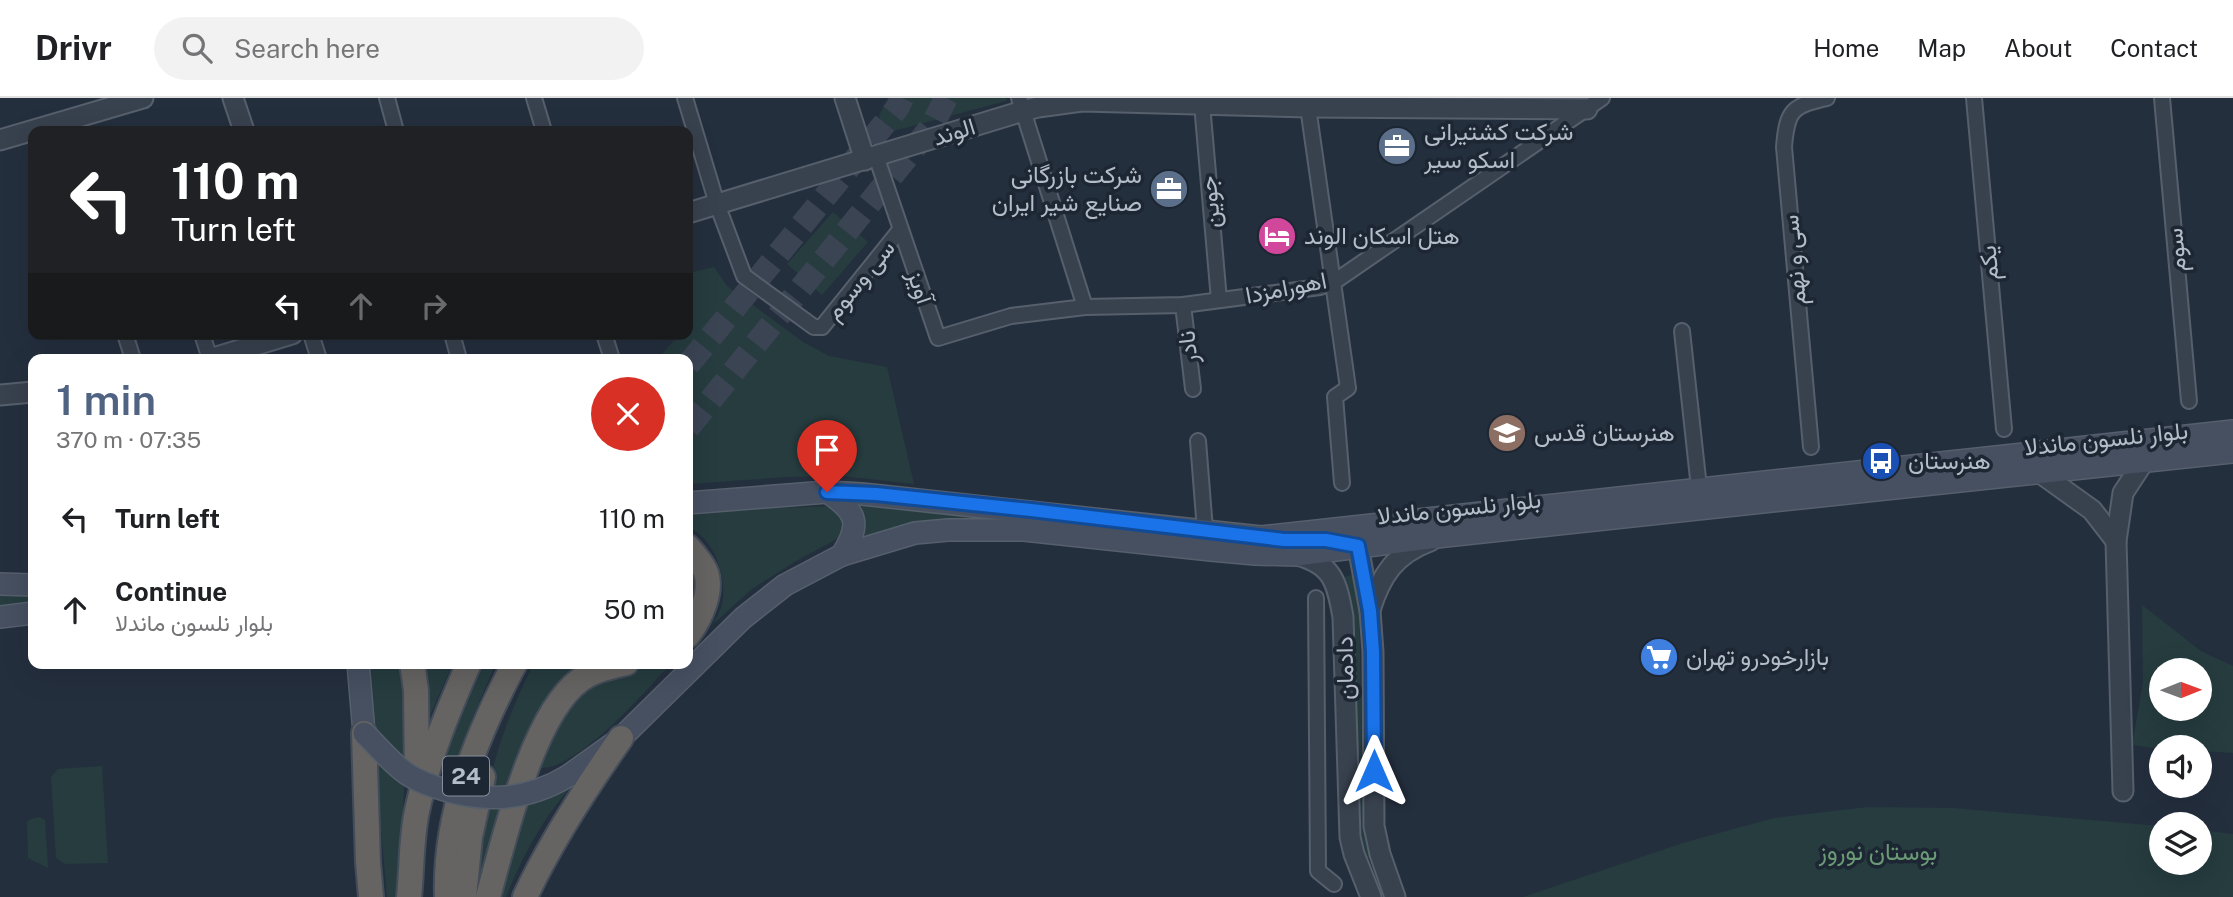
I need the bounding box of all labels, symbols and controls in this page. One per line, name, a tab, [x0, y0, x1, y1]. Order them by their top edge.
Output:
search box	[154, 17, 644, 80]
text: Drivr	[35, 29, 112, 67]
icon: search	[178, 29, 216, 67]
text: Search here	[234, 33, 380, 64]
text: Home	[1813, 34, 1879, 62]
text: Map	[1917, 34, 1966, 62]
text: About	[2004, 34, 2072, 62]
text: Contact	[2110, 34, 2198, 62]
street label: الوند	[929, 111, 979, 153]
place label: شرکت کشتیرانی اسکو سیر	[1423, 117, 1573, 175]
office icon: شرکت کشتیرانی اسکو سیر	[1376, 125, 1418, 167]
text: 110 m	[171, 152, 299, 210]
icon: left	[56, 154, 147, 245]
place label: شرکت بازرگانی صنایع شیر ایران	[992, 160, 1142, 220]
office icon: شرکت بازرگانی صنایع شیر ایران	[1148, 168, 1190, 210]
street label: جوین	[1193, 175, 1227, 229]
text: Turn left	[171, 211, 296, 248]
street label: سی و نهم	[1775, 213, 1814, 307]
hotel icon: هتل اسکان الوند	[1256, 215, 1298, 257]
place label: هتل اسکان الوند	[1304, 221, 1460, 251]
street label: سوم	[2159, 227, 2194, 273]
street label: سی وسوم	[818, 234, 902, 327]
street label: یکم	[1973, 244, 2006, 282]
street label: آویز	[900, 265, 940, 310]
street label: اهورامزدا	[1243, 265, 1329, 311]
icon: left	[269, 287, 307, 325]
icon: ahead	[342, 287, 380, 325]
icon: right	[415, 287, 453, 325]
street label: نادر	[1171, 329, 1205, 366]
text: 1 min	[56, 375, 156, 424]
button: close	[591, 377, 665, 451]
school or university icon: هنرستان قدس	[1486, 412, 1528, 454]
street label: بلوار نلسون ماندلا	[2022, 415, 2190, 463]
place label: هنرستان قدس	[1534, 418, 1675, 448]
pin	[797, 420, 857, 492]
text: 370 m · 07:35	[56, 426, 201, 453]
icon: arrive	[808, 431, 846, 469]
bus stop icon: هنرستان	[1860, 440, 1902, 482]
place label: هنرستان	[1908, 446, 1991, 476]
street label: بلوار نلسون ماندلا	[1375, 484, 1543, 532]
icon: left	[56, 500, 94, 538]
text: Turn left	[115, 503, 220, 534]
text: 110 m	[599, 503, 665, 534]
text: Continue	[115, 576, 227, 607]
icon: ahead	[56, 591, 94, 629]
text: 50 m	[604, 594, 665, 625]
text: بلوار نلسون ماندلا	[115, 609, 273, 636]
street label: دادمان	[1329, 636, 1359, 700]
supermarket icon: بازارخودرو تهران	[1638, 636, 1680, 678]
place label: بازارخودرو تهران	[1686, 642, 1829, 672]
north arrow	[2149, 658, 2212, 721]
map controls	[2149, 658, 2212, 875]
position arrow	[1337, 734, 1411, 808]
button: sound	[2149, 735, 2212, 798]
road number: 24	[443, 756, 489, 796]
button: layers	[2149, 812, 2212, 875]
park label: بوستان نوروز	[1818, 837, 1937, 867]

